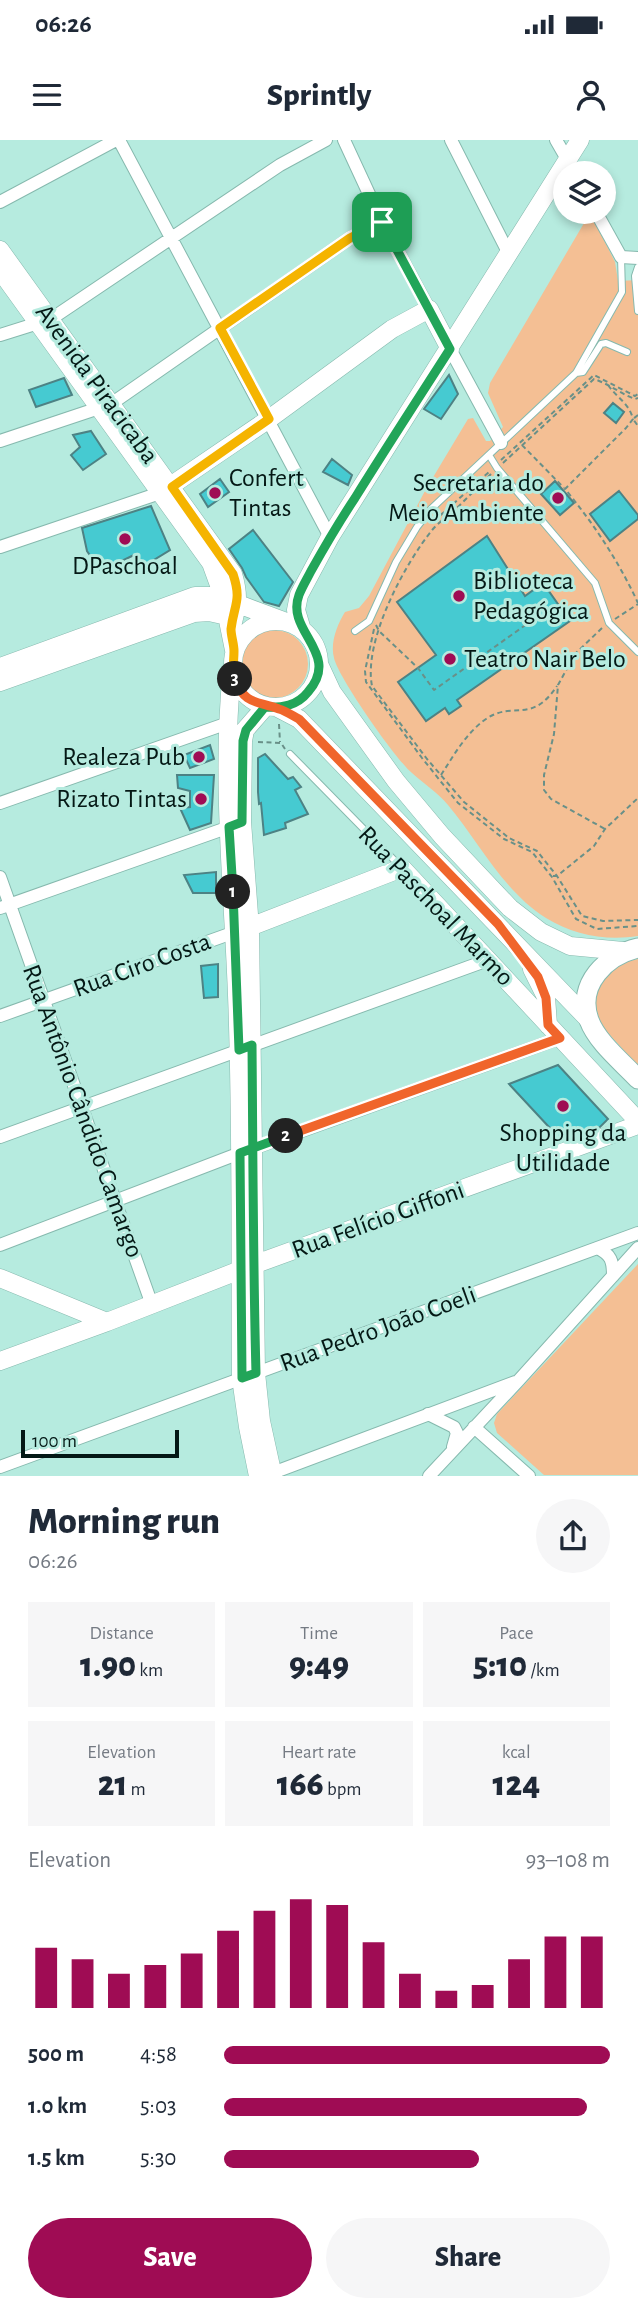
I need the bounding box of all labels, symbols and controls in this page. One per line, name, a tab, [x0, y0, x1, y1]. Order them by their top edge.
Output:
text: 06:26	[35, 11, 92, 37]
icon: menu	[28, 76, 66, 114]
icon: person	[572, 76, 610, 114]
text: Sprintly	[267, 79, 371, 111]
map controls	[553, 161, 616, 224]
button: layers	[553, 161, 616, 224]
pin	[352, 192, 412, 252]
icon: arrive	[363, 203, 401, 241]
street label: Avenida Piracicaba	[31, 299, 163, 469]
place label: Confert Tintas	[229, 465, 304, 521]
place label: Secretaria do Meio Ambiente	[388, 470, 544, 526]
marker: Confert Tintas	[207, 485, 223, 501]
marker: Secretaria do Meio Ambiente	[550, 490, 566, 506]
marker: DPaschoal	[117, 531, 133, 547]
place label: DPaschoal	[72, 553, 178, 579]
place label: Biblioteca Pedagógica	[473, 568, 589, 624]
marker: Biblioteca Pedagógica	[451, 588, 467, 604]
place label: Teatro Nair Belo	[464, 646, 626, 672]
marker: Teatro Nair Belo	[442, 651, 458, 667]
pin: 3	[218, 662, 252, 696]
text: 3	[230, 669, 239, 688]
place label: Realeza Pub	[62, 744, 185, 770]
marker: Realeza Pub	[191, 749, 207, 765]
place label: Rizato Tintas	[56, 786, 187, 812]
marker: Rizato Tintas	[193, 791, 209, 807]
street label: Rua Paschoal Marmo	[353, 821, 519, 991]
pin: 1	[216, 874, 250, 910]
text: 1	[229, 882, 236, 901]
street label: Rua Ciro Costa	[70, 928, 214, 1002]
street label: Rua Antônio Cândido Camargo	[18, 961, 148, 1261]
marker: Shopping da Utilidade	[555, 1098, 571, 1114]
pin: 2	[268, 1118, 304, 1154]
place label: Shopping da Utilidade	[500, 1120, 626, 1176]
text: 2	[281, 1126, 290, 1145]
street label: Rua Felício Giffoni	[288, 1177, 468, 1263]
street label: Rua Pedro João Coeli	[276, 1281, 480, 1377]
scale bar	[21, 1426, 178, 1458]
text: 100 m	[32, 1432, 77, 1451]
button: share	[536, 1499, 610, 1573]
text: Morning run	[28, 1503, 220, 1541]
text: 06:26	[28, 1550, 78, 1573]
text: Distance	[89, 1624, 154, 1643]
text: Time	[300, 1624, 338, 1643]
text: Pace	[499, 1624, 533, 1643]
text: 1.90	[80, 1648, 136, 1683]
text: 9:49	[289, 1648, 349, 1683]
text: 5:10	[473, 1648, 527, 1683]
text: km	[136, 1661, 163, 1680]
text: /km	[527, 1661, 560, 1680]
text: Elevation	[87, 1743, 156, 1762]
text: Heart rate	[282, 1743, 356, 1762]
text: kcal	[502, 1743, 531, 1762]
text: 21	[98, 1767, 127, 1802]
text: 166	[277, 1767, 324, 1802]
text: 124	[493, 1767, 540, 1802]
text: m	[127, 1780, 146, 1799]
text: bpm	[324, 1780, 361, 1799]
text: Elevation	[28, 1849, 111, 1872]
text: 93–108 m	[526, 1849, 610, 1872]
text: 500 m	[28, 2043, 84, 2066]
text: 4:58	[140, 2043, 177, 2066]
text: 1.0 km	[28, 2095, 87, 2118]
text: 5:03	[140, 2095, 177, 2118]
text: 1.5 km	[28, 2147, 85, 2170]
text: 5:30	[140, 2147, 177, 2170]
button: Save	[28, 2218, 312, 2298]
button: Share	[326, 2218, 610, 2298]

